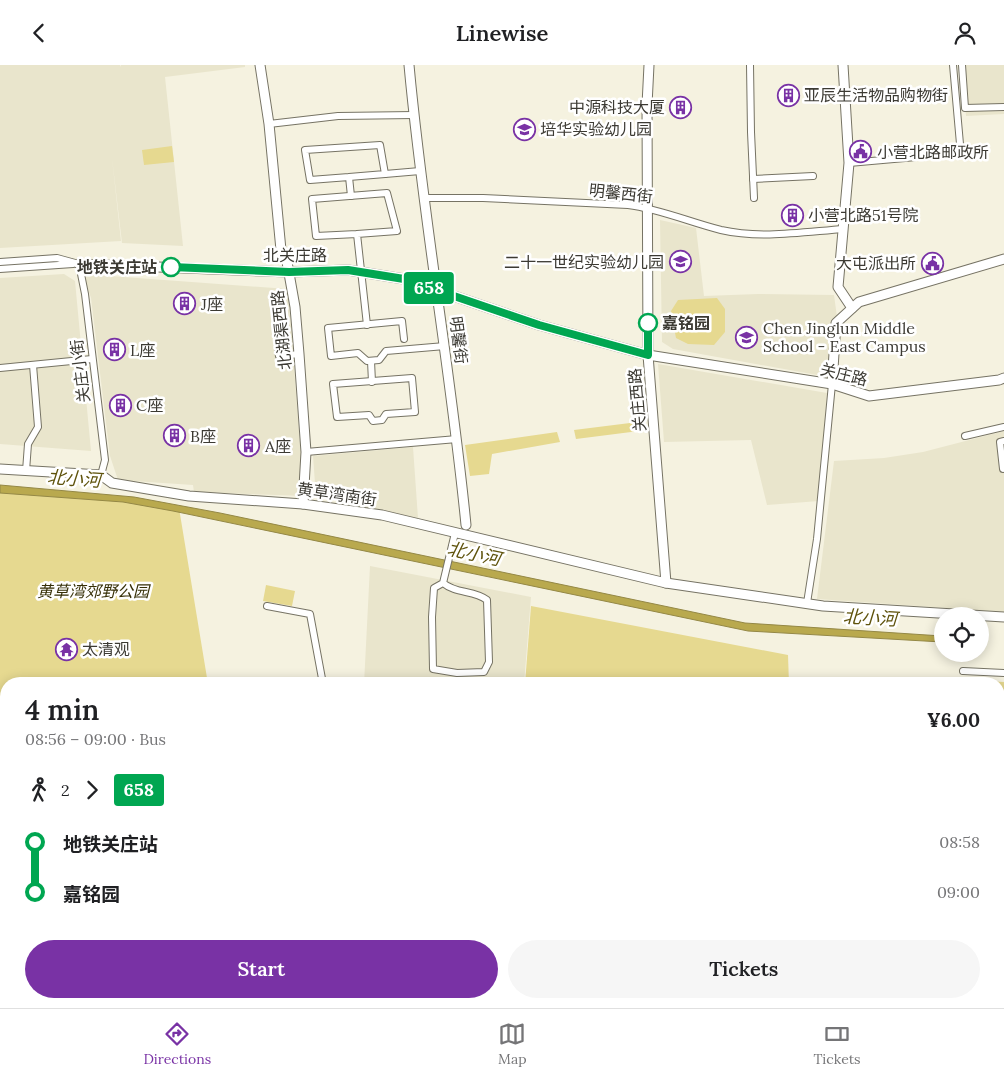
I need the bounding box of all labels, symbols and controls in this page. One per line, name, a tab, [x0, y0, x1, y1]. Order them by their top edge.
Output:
icon: back	[25, 19, 53, 47]
text: Linewise	[456, 19, 548, 47]
icon: person	[951, 19, 979, 47]
building icon: 亚辰生活物品购物街	[776, 83, 800, 107]
place label: 亚辰生活物品购物街	[804, 85, 948, 105]
building icon: 中源科技大厦	[669, 95, 693, 119]
place label: 中源科技大厦	[569, 97, 665, 117]
school or university icon: 培华实验幼儿园	[512, 117, 536, 141]
place label: 培华实验幼儿园	[540, 119, 652, 139]
public building icon: 小营北路邮政所	[849, 140, 873, 164]
place label: 小营北路邮政所	[877, 142, 989, 162]
street label: 明馨西街	[588, 180, 654, 206]
building icon: 小营北路51号院	[780, 203, 804, 227]
place label: 小营北路51号院	[808, 205, 919, 225]
street label: 北关庄路	[263, 245, 327, 265]
school or university icon: 二十一世纪实验幼儿园	[668, 250, 692, 274]
public building icon: 大屯派出所	[920, 251, 944, 275]
place label: 二十一世纪实验幼儿园	[504, 252, 664, 272]
place label: 大屯派出所	[836, 253, 916, 273]
place label: 地铁关庄站	[77, 257, 157, 277]
marker: 地铁关庄站	[161, 257, 181, 277]
line badge: 658	[400, 272, 458, 304]
text: 658	[414, 276, 444, 299]
street label: 北湖渠西路	[267, 289, 295, 371]
building icon: J座	[173, 292, 197, 316]
place label: J座	[200, 294, 223, 314]
marker: 嘉铭园	[638, 313, 658, 333]
place label: 嘉铭园	[662, 313, 710, 333]
street label: 明馨街	[446, 315, 472, 365]
place label: Chen Jinglun Middle School - East Campus	[763, 318, 926, 356]
school or university icon: Chen Jinglun Middle School - East Campus	[735, 325, 759, 349]
street label: 关庄小街	[66, 338, 94, 404]
building icon: L座	[102, 338, 126, 362]
place label: L座	[130, 340, 155, 360]
street label: 关庄路	[818, 358, 870, 390]
street label: 关庄西路	[624, 367, 650, 433]
building icon: C座	[108, 393, 132, 417]
place label: C座	[136, 395, 163, 415]
building icon: B座	[162, 424, 186, 448]
place label: B座	[190, 426, 216, 446]
building icon: A座	[237, 434, 261, 458]
place label: A座	[264, 436, 291, 456]
water label: 北小河	[46, 465, 105, 492]
street label: 黄草湾南街	[296, 479, 378, 509]
water label: 北小河	[445, 537, 506, 571]
park label: 黄草湾郊野公园	[37, 581, 151, 601]
water label: 北小河	[842, 605, 901, 631]
map controls	[934, 607, 989, 662]
button: locate	[934, 607, 989, 662]
temple icon: 太清观	[54, 637, 78, 661]
place label: 太清观	[82, 639, 130, 659]
text: 4 min	[25, 692, 99, 728]
text: ¥6.00	[927, 708, 980, 732]
text: 08:56 – 09:00 · Bus	[25, 729, 166, 749]
icon: walk	[25, 776, 53, 804]
icon: forward	[78, 776, 106, 804]
text: 658	[124, 778, 154, 801]
text: 2	[61, 780, 70, 800]
text: 地铁关庄站	[63, 832, 158, 856]
text: 08:58	[939, 832, 980, 852]
text: 嘉铭园	[63, 882, 120, 906]
text: 09:00	[937, 882, 980, 902]
button: Start	[25, 940, 498, 998]
button: Tickets	[508, 940, 980, 998]
tab: Directions	[143, 1020, 211, 1068]
tab: Map	[498, 1020, 527, 1068]
tab: Tickets	[813, 1020, 861, 1068]

